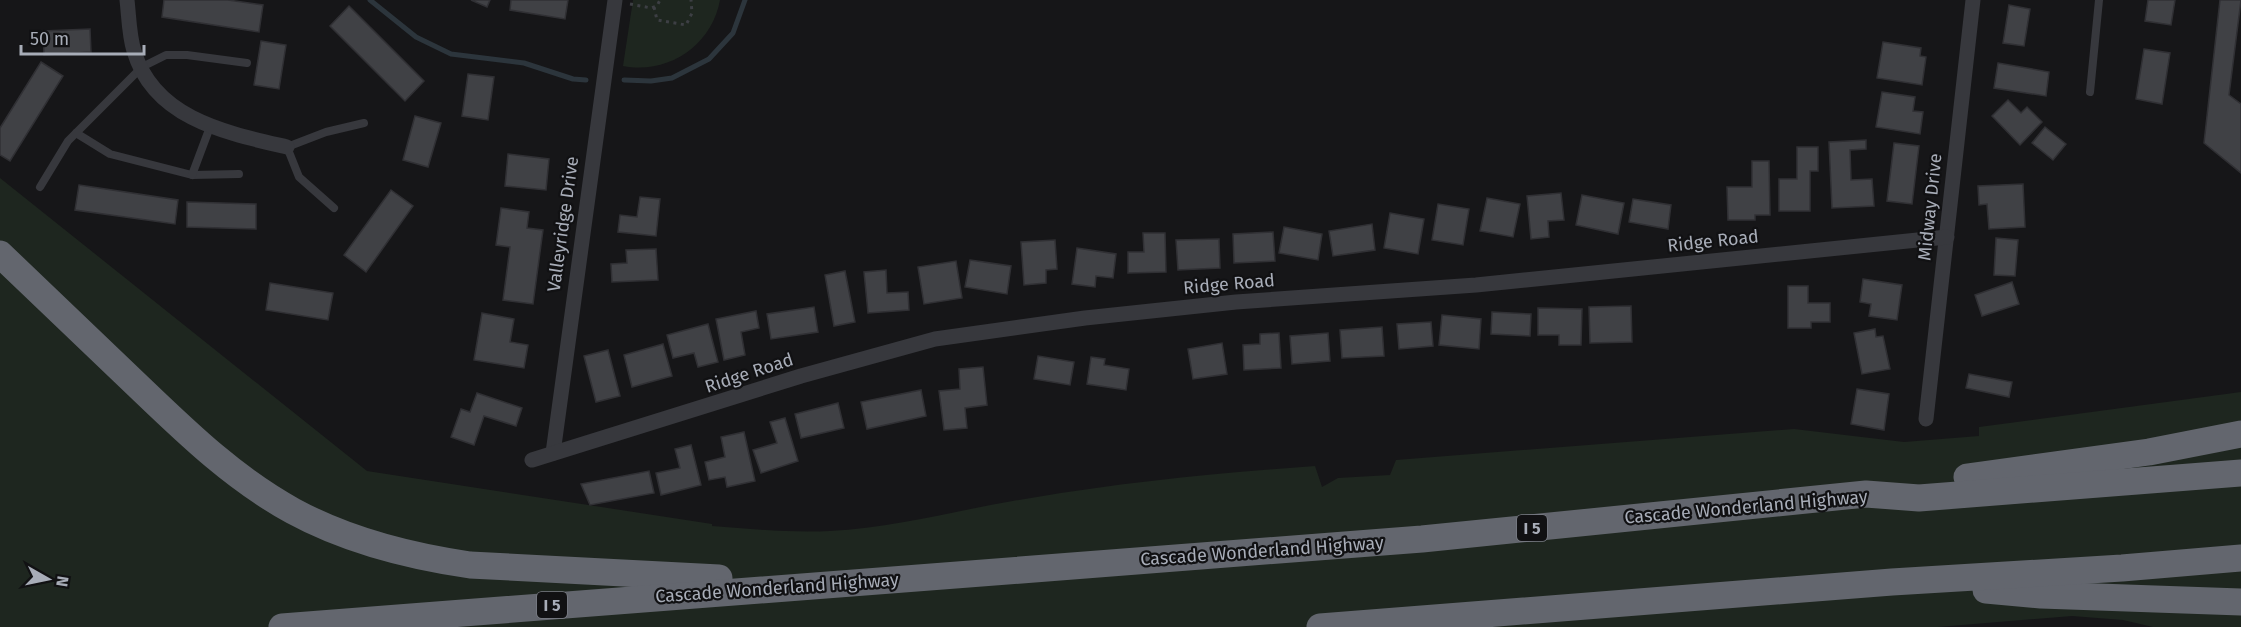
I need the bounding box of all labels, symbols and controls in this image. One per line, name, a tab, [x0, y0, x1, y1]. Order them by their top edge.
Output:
scale bar	[21, 18, 144, 56]
text: 50 m	[30, 28, 69, 50]
street label: Midway Drive	[1913, 152, 1947, 262]
street label: Valleyridge Drive	[543, 155, 583, 293]
street label: Ridge Road	[1666, 225, 1760, 257]
street label: Ridge Road	[1182, 269, 1276, 299]
street label: Ridge Road	[702, 348, 796, 398]
street label: Cascade Wonderland Highway	[1623, 485, 1869, 529]
road number: I 5	[1517, 515, 1547, 541]
street label: Cascade Wonderland Highway	[1139, 532, 1385, 570]
north arrow	[18, 549, 78, 609]
street label: Cascade Wonderland Highway	[654, 569, 900, 607]
text: N	[52, 575, 73, 588]
road number: I 5	[537, 592, 567, 618]

